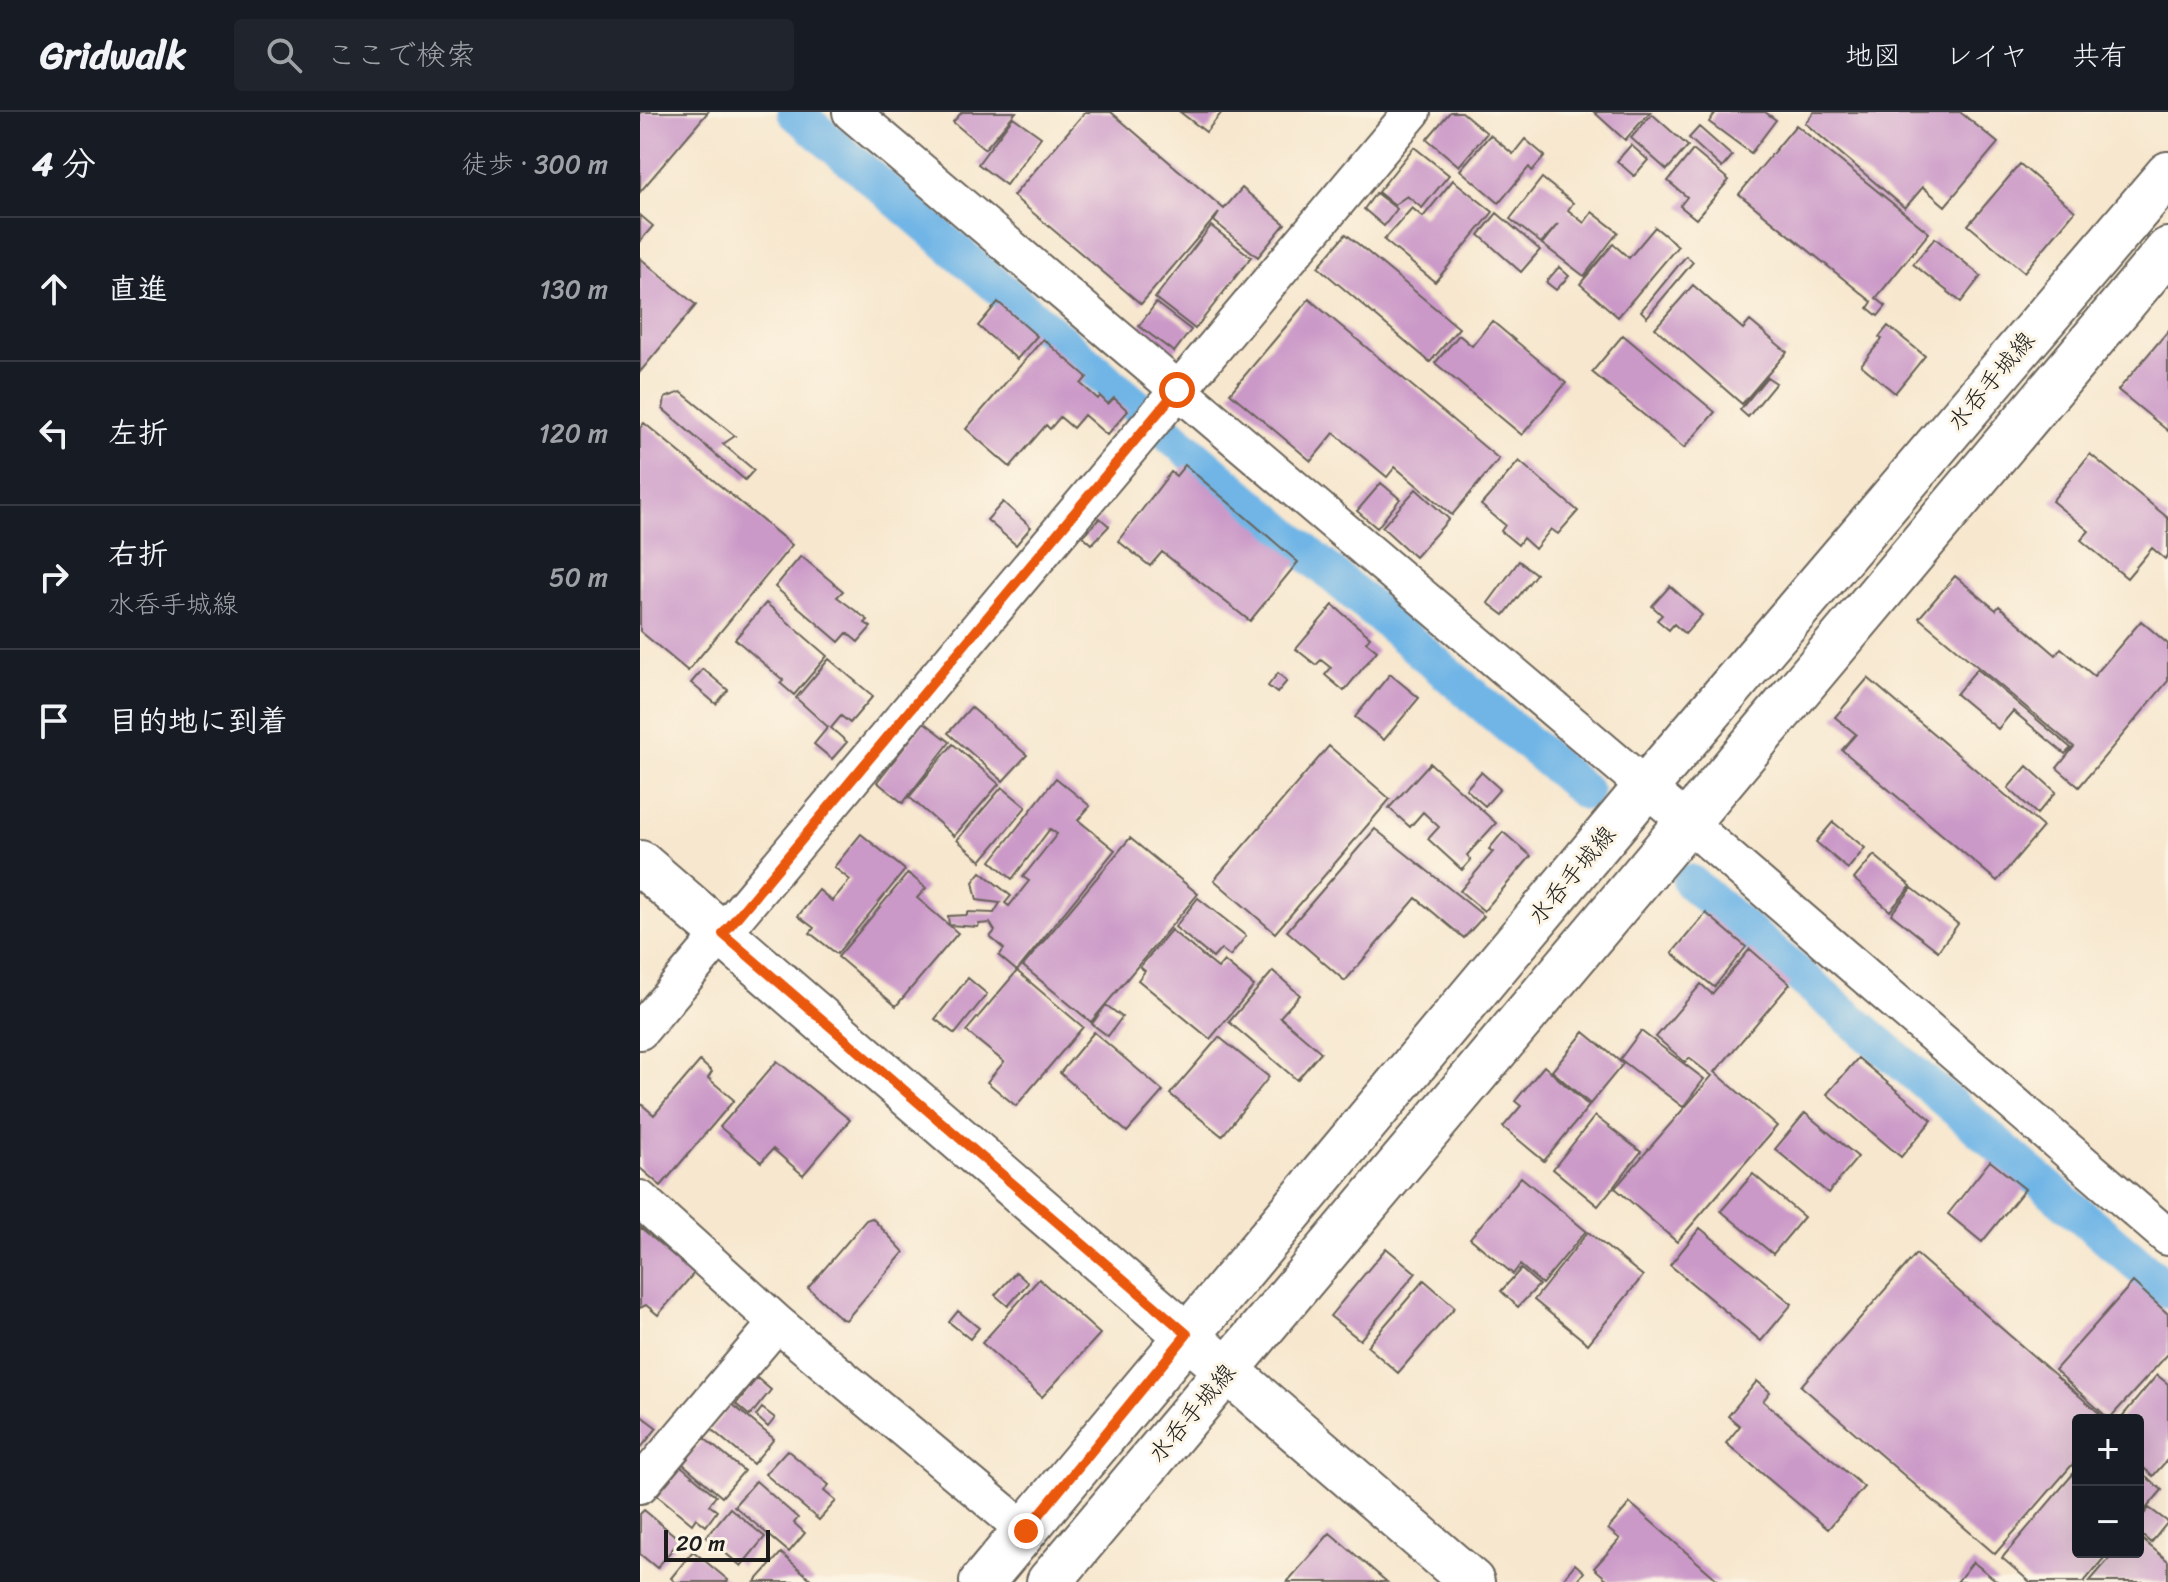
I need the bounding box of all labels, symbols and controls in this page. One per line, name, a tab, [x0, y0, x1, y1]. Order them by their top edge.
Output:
search box	[234, 19, 794, 91]
text: Gridwalk	[40, 22, 186, 89]
text: ここで検索	[326, 28, 476, 82]
text: 地図	[1845, 31, 1901, 80]
text: レイヤ	[1945, 31, 2028, 80]
text: 共有	[2072, 31, 2128, 80]
icon: search	[262, 33, 306, 77]
text: 4 分	[32, 134, 96, 194]
text: 徒歩 · 300 m	[462, 141, 608, 187]
text: 直進	[108, 262, 168, 316]
text: 130 m	[539, 266, 608, 312]
icon: ahead	[32, 267, 76, 311]
street label: 水呑手城線	[1936, 322, 2046, 440]
route start	[1159, 372, 1195, 408]
text: 左折	[108, 406, 168, 460]
text: 120 m	[539, 410, 608, 456]
icon: left	[32, 411, 76, 455]
text: 右折	[108, 527, 168, 581]
text: 50 m	[549, 554, 608, 600]
icon: right	[32, 555, 76, 599]
text: 水呑手城線	[108, 581, 238, 627]
text: 目的地に到着	[108, 694, 288, 748]
icon: arrive	[32, 699, 76, 743]
street label: 水呑手城線	[1517, 816, 1627, 934]
street label: 水呑手城線	[1137, 1354, 1247, 1472]
map controls	[2072, 1414, 2144, 1558]
button: +	[2072, 1414, 2144, 1486]
button: −	[2072, 1486, 2144, 1558]
route end	[1008, 1513, 1044, 1549]
text: 20 m	[676, 1524, 725, 1563]
scale bar	[664, 1526, 770, 1562]

